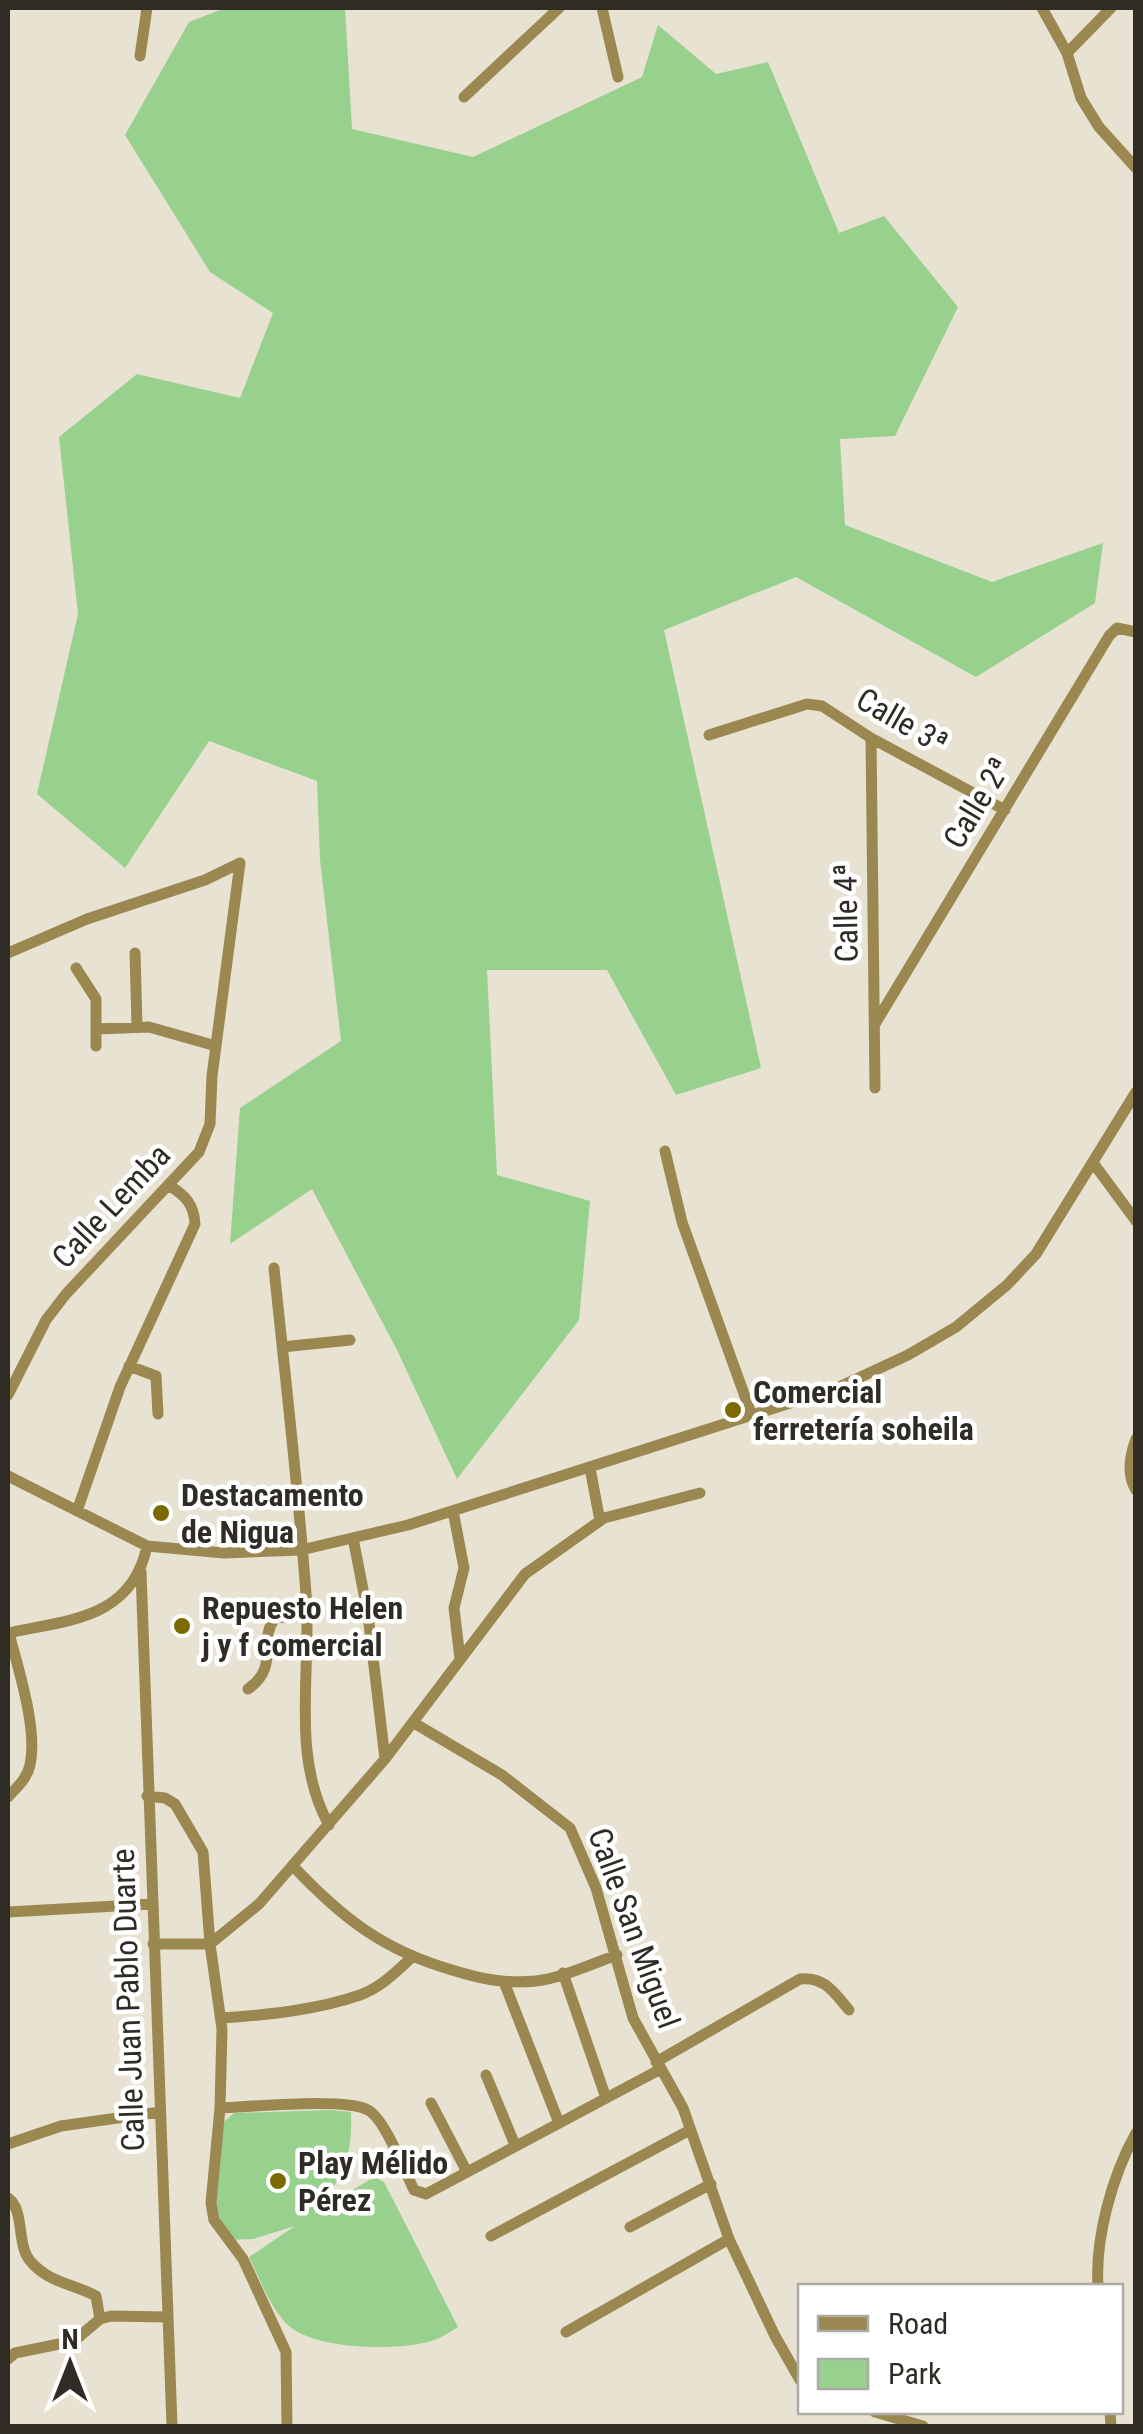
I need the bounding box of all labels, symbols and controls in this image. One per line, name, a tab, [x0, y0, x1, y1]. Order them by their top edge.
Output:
street label: Calle 3ª	[850, 680, 954, 762]
street label: Calle 2ª	[935, 751, 1019, 855]
street label: Calle 4ª	[826, 863, 866, 963]
street label: Calle Lemba	[44, 1136, 178, 1276]
place label: Comercial ferretería soheila	[753, 1373, 974, 1448]
marker: Comercial ferretería soheila	[722, 1399, 744, 1421]
place label: Destacamento de Nigua	[181, 1476, 364, 1551]
marker: Destacamento de Nigua	[150, 1502, 172, 1524]
place label: Repuesto Helen j y f comercial	[201, 1589, 403, 1664]
marker: Repuesto Helen j y f comercial	[171, 1615, 193, 1637]
street label: Calle San Miguel	[580, 1823, 688, 2033]
street label: Calle Juan Pablo Duarte	[104, 1848, 152, 2152]
place label: Play Mélido Pérez	[298, 2144, 448, 2219]
marker: Play Mélido Pérez	[267, 2170, 289, 2192]
legend	[798, 2284, 1123, 2414]
text: Road	[888, 2306, 948, 2341]
north arrow	[20, 2314, 120, 2414]
text: N	[61, 2323, 79, 2356]
text: Park	[888, 2356, 942, 2391]

